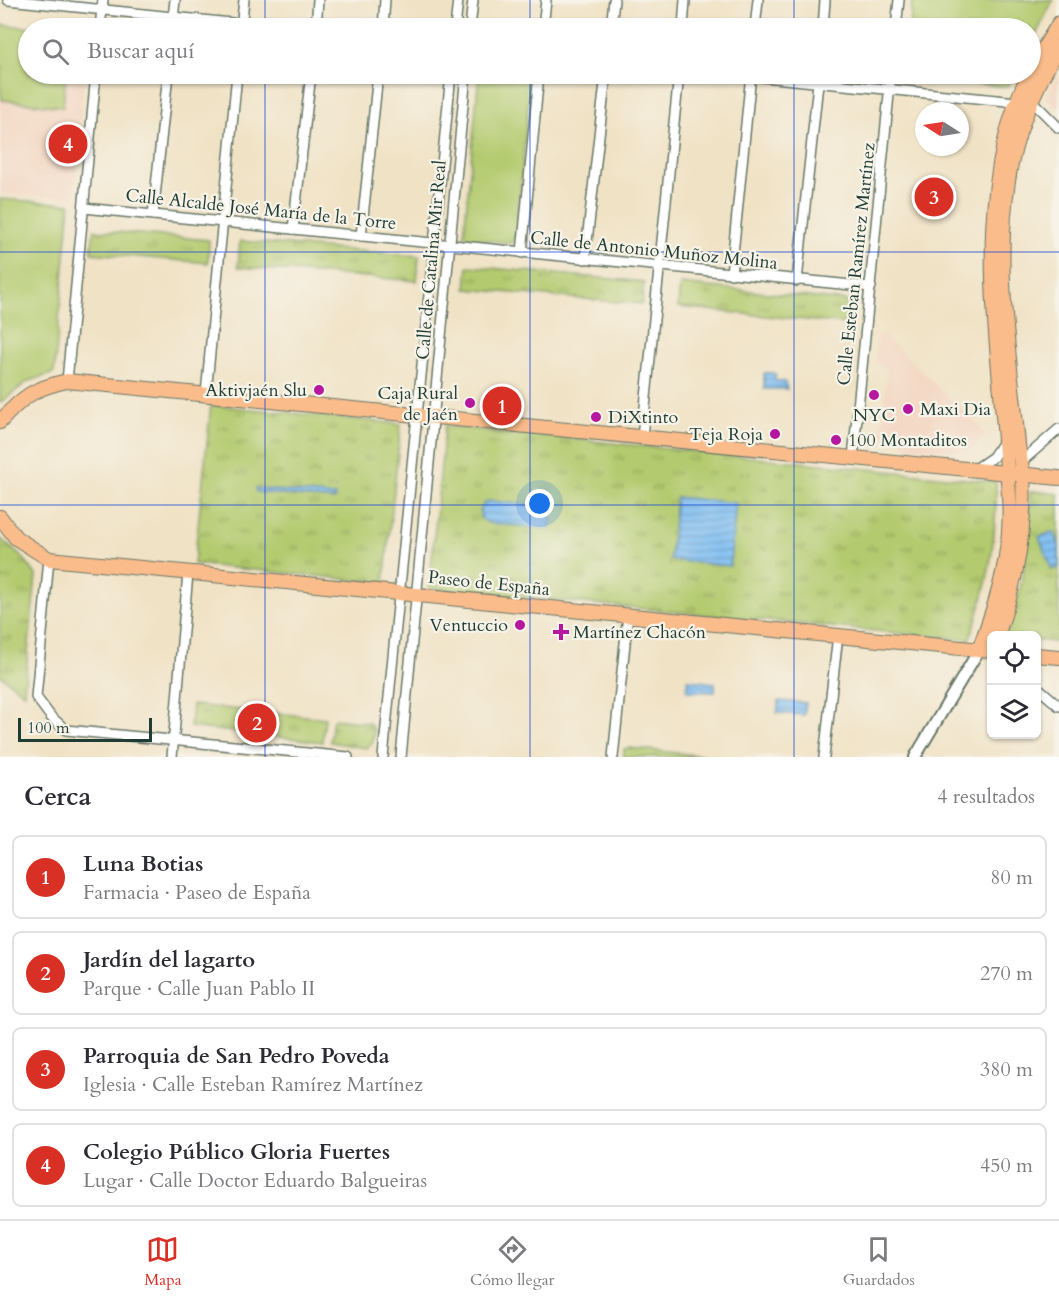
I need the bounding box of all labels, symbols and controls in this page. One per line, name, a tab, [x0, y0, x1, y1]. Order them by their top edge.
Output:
search box	[18, 18, 1041, 84]
icon: search	[39, 35, 72, 68]
text: Buscar aquí	[87, 36, 194, 66]
north arrow	[915, 102, 969, 156]
pin: 4	[48, 122, 88, 166]
street label: Calle Esteban Ramírez Martínez	[831, 141, 882, 387]
street label: Calle de Catalina Mir Real	[410, 159, 453, 361]
pin: 3	[914, 174, 954, 220]
street label: Calle Alcalde José María de la Torre	[124, 183, 398, 236]
street label: Calle de Antonio Muñoz Molina	[529, 225, 779, 276]
place label: Aktivjaén Slu	[205, 378, 307, 403]
place label: Caja Rural de Jaén	[378, 381, 459, 427]
marker: Aktivjaén Slu	[312, 383, 326, 397]
pin: 1	[482, 384, 522, 428]
marker: NYC	[867, 388, 881, 402]
marker: Caja Rural de Jaén	[463, 396, 477, 410]
place label: Maxi Dia	[920, 397, 991, 422]
marker: Maxi Dia	[901, 402, 915, 416]
place label: NYC	[853, 403, 896, 428]
place label: DiXtinto	[608, 405, 679, 430]
marker: DiXtinto	[589, 410, 603, 424]
place label: Teja Roja	[689, 422, 763, 447]
marker: Teja Roja	[768, 427, 782, 441]
place label: 100 Montaditos	[848, 428, 967, 453]
marker: 100 Montaditos	[829, 433, 843, 447]
your location	[525, 489, 554, 518]
street label: Paseo de España	[427, 565, 551, 602]
place label: Ventuccio	[430, 613, 508, 638]
marker: Ventuccio	[513, 618, 527, 632]
place label: Martínez Chacón	[573, 620, 707, 645]
marker: Martínez Chacón	[554, 625, 568, 639]
map controls	[987, 631, 1041, 739]
button: locate	[987, 631, 1041, 685]
button: layers	[987, 685, 1041, 739]
pin: 2	[238, 700, 276, 746]
scale bar	[18, 715, 152, 742]
text: 100 m	[27, 717, 69, 739]
text: Cerca	[24, 779, 91, 814]
text: 4 resultados	[937, 783, 1035, 810]
text: Luna Botias	[83, 849, 203, 879]
text: 1	[40, 864, 51, 891]
text: 80 m	[990, 864, 1033, 891]
text: Farmacia · Paseo de España	[83, 879, 311, 906]
text: Jardín del lagarto	[83, 945, 255, 975]
text: 2	[40, 960, 51, 987]
text: 270 m	[980, 960, 1033, 987]
text: Parque · Calle Juan Pablo II	[83, 975, 315, 1002]
text: Parroquia de San Pedro Poveda	[83, 1041, 390, 1071]
text: 3	[40, 1056, 51, 1083]
text: 380 m	[980, 1056, 1033, 1083]
text: Iglesia · Calle Esteban Ramírez Martínez	[83, 1071, 423, 1098]
text: Colegio Público Gloria Fuertes	[83, 1137, 390, 1167]
text: 4	[40, 1152, 51, 1179]
text: 450 m	[980, 1152, 1033, 1179]
text: Lugar · Calle Doctor Eduardo Balgueiras	[83, 1167, 427, 1194]
tab: Mapa	[144, 1233, 182, 1291]
tab: Cómo llegar	[470, 1233, 554, 1291]
tab: Guardados	[843, 1233, 915, 1291]

